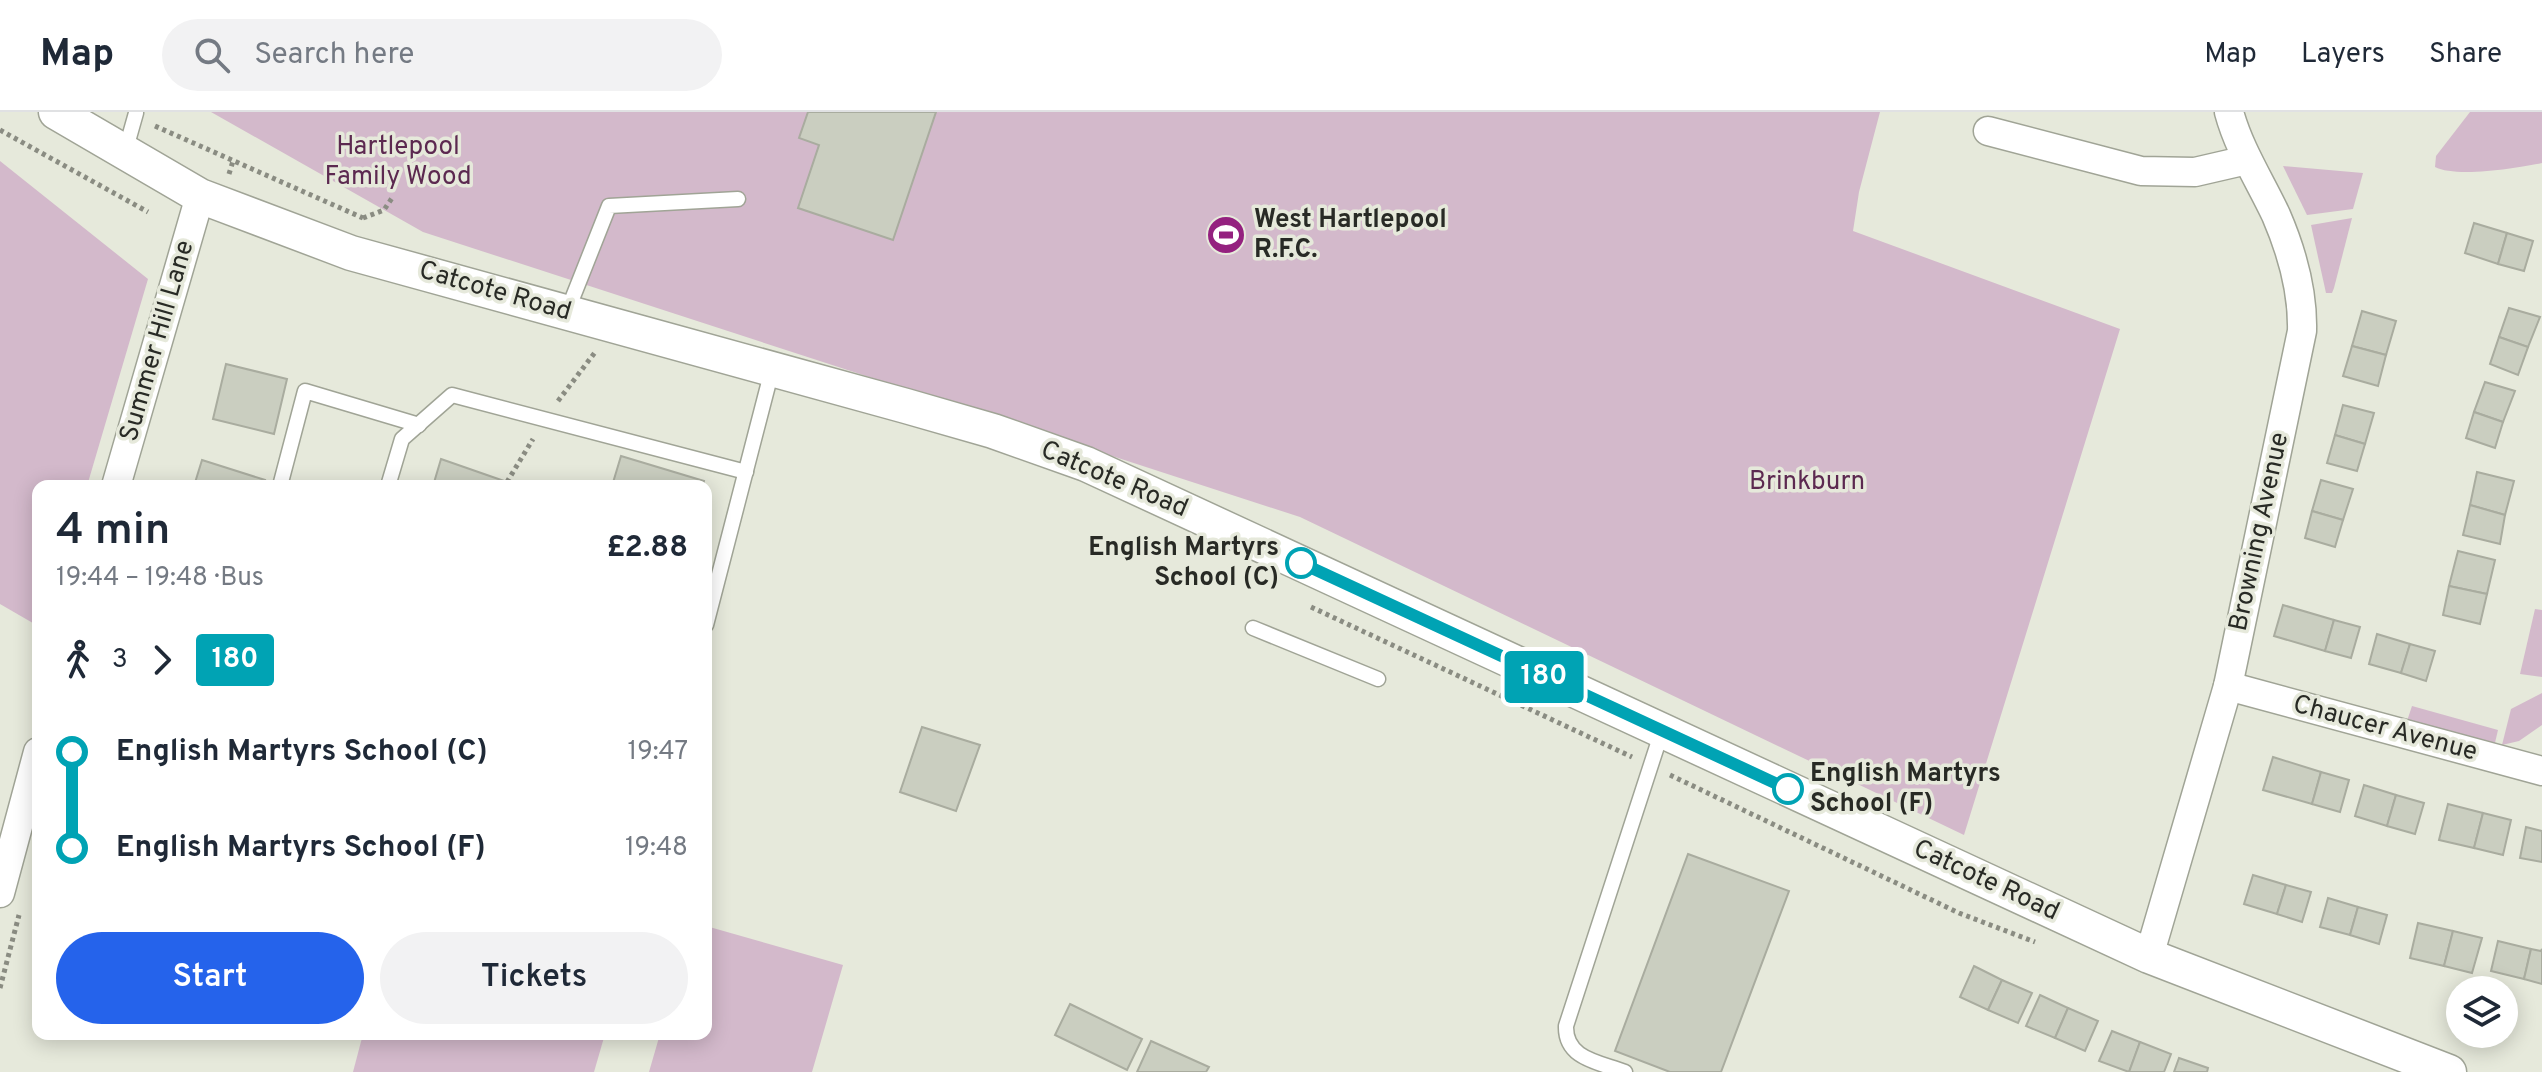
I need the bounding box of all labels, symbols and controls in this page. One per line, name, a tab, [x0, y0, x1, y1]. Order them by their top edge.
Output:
search box	[162, 19, 722, 91]
text: Map	[40, 31, 114, 80]
icon: search	[190, 33, 234, 77]
text: Search here	[254, 37, 414, 74]
text: Map	[2204, 37, 2257, 73]
text: Layers	[2301, 37, 2385, 73]
text: Share	[2429, 37, 2502, 73]
park label: Hartlepool Family Wood	[324, 131, 472, 194]
place label: West Hartlepool R.F.C.	[1254, 204, 1447, 267]
sports icon: West Hartlepool R.F.C.	[1205, 214, 1247, 256]
street label: Summer Hill Lane	[114, 237, 202, 445]
street label: Catcote Road	[415, 255, 575, 329]
street label: Browning Avenue	[2223, 430, 2297, 634]
street label: Catcote Road	[1035, 434, 1193, 526]
park label: Brinkburn	[1749, 466, 1865, 499]
text: 4 min	[56, 504, 170, 560]
text: £2.88	[607, 530, 688, 567]
place label: English Martyrs School (C)	[1088, 532, 1279, 595]
marker: English Martyrs School (C)	[1286, 548, 1316, 578]
text: 19:44 – 19:48 · Bus	[56, 562, 264, 595]
icon: walk	[56, 638, 100, 682]
icon: forward	[140, 638, 184, 682]
text: 180	[212, 642, 258, 678]
text: 3	[112, 644, 128, 677]
line badge: 180	[1498, 651, 1590, 703]
text: 180	[1521, 659, 1567, 695]
street label: Chaucer Avenue	[2289, 689, 2481, 769]
text: English Martyrs School (C)	[116, 734, 488, 771]
text: 19:47	[627, 736, 688, 769]
place label: English Martyrs School (F)	[1810, 758, 2001, 821]
marker: English Martyrs School (F)	[1773, 774, 1803, 804]
text: English Martyrs School (F)	[116, 830, 486, 867]
text: 19:48	[625, 832, 688, 865]
street label: Catcote Road	[1908, 833, 2064, 929]
button: Start	[56, 932, 364, 1024]
button: Tickets	[380, 932, 688, 1024]
map controls	[2446, 976, 2518, 1048]
button: layers	[2446, 976, 2518, 1048]

